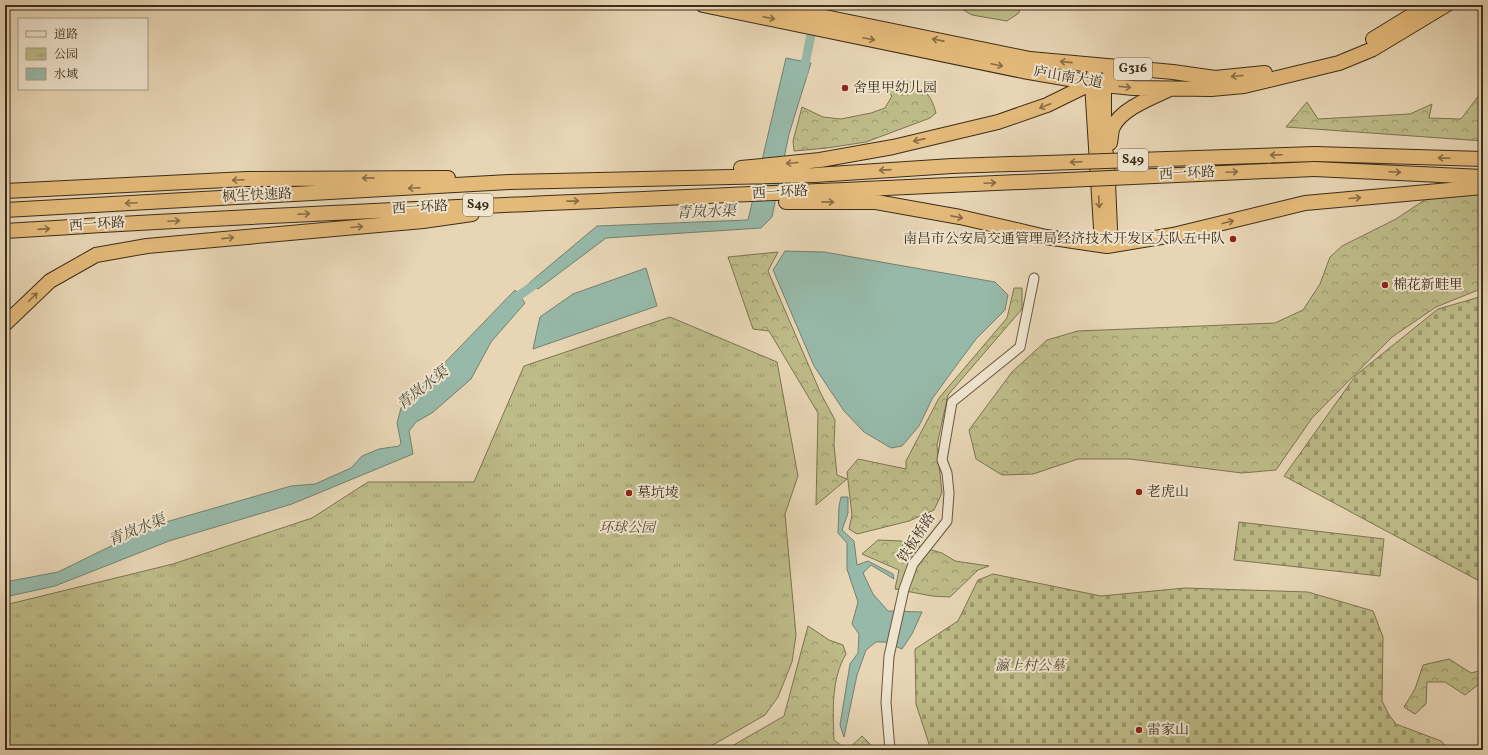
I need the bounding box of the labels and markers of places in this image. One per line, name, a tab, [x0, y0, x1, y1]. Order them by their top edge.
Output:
place label: 舍里甲幼儿园	[853, 79, 937, 98]
marker: 舍里甲幼儿园	[840, 83, 850, 93]
place label: 南昌市公安局交通管理局经济技术开发区大队五中队	[903, 230, 1225, 249]
marker: 南昌市公安局交通管理局经济技术开发区大队五中队	[1228, 234, 1238, 244]
place label: 棉花新畦里	[1393, 276, 1463, 295]
marker: 棉花新畦里	[1380, 280, 1390, 290]
place label: 老虎山	[1147, 483, 1189, 502]
place label: 墓坑堎	[637, 484, 679, 503]
marker: 老虎山	[1134, 487, 1144, 497]
marker: 墓坑堎	[624, 488, 634, 498]
place label: 雷家山	[1147, 721, 1189, 740]
marker: 雷家山	[1134, 725, 1144, 735]

